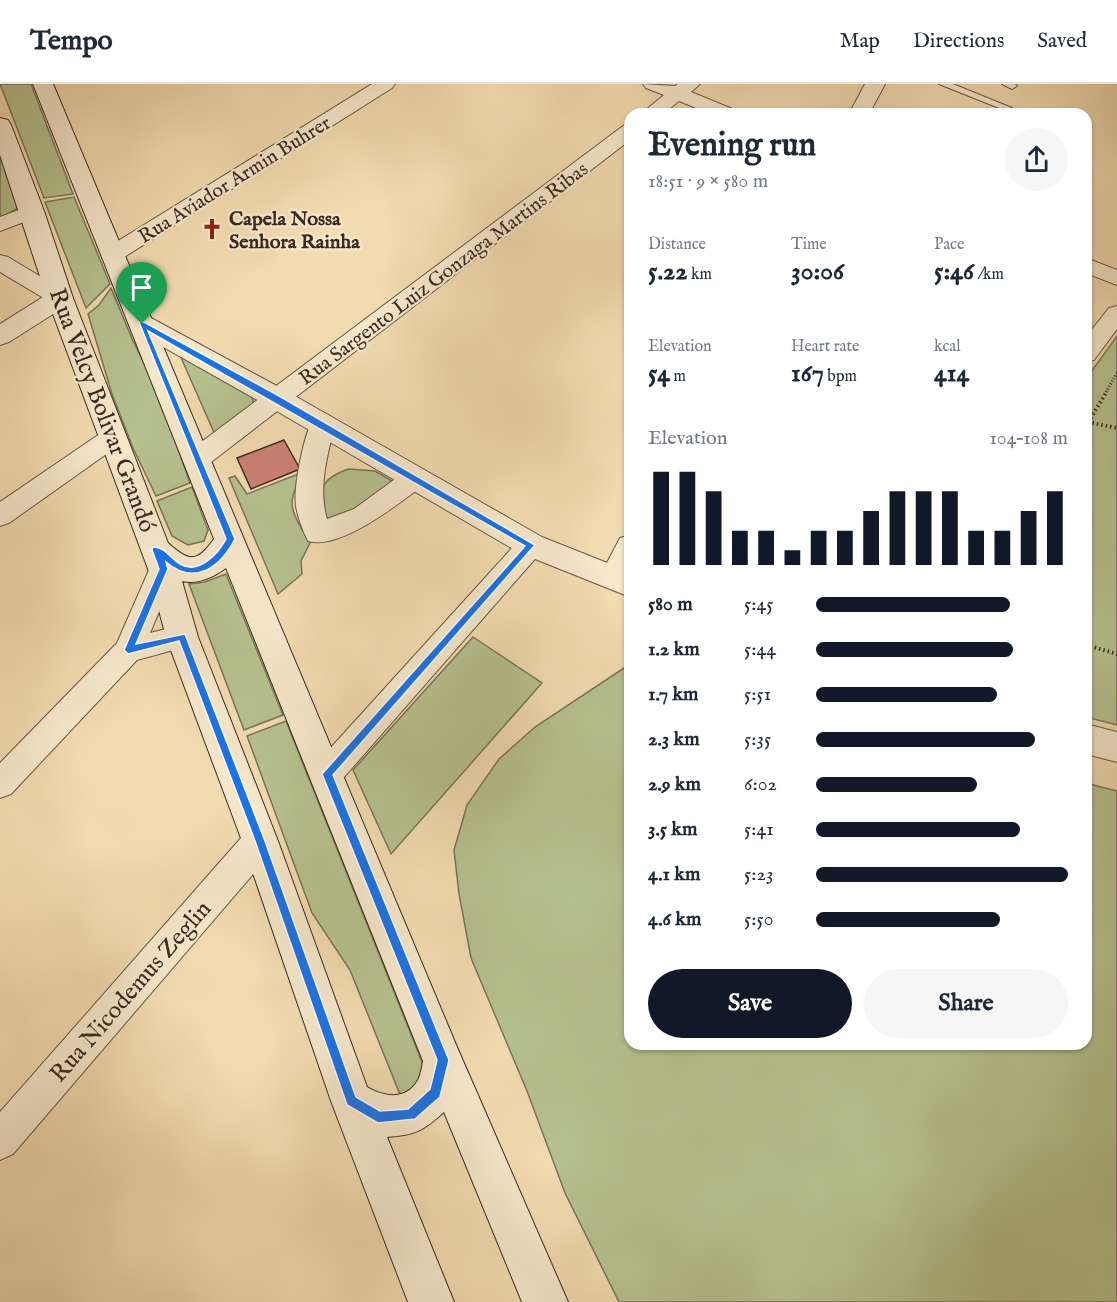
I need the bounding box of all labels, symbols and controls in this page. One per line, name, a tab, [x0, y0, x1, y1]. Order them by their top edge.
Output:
text: Tempo	[30, 24, 113, 59]
text: Map	[840, 28, 880, 55]
text: Directions	[913, 28, 1004, 55]
text: Saved	[1037, 28, 1087, 55]
street label: Rua Aviador Armin Buhrer	[134, 110, 336, 250]
text: Evening run	[648, 125, 816, 167]
button: share	[1005, 128, 1068, 191]
street label: Rua Sargento Luiz Gonzaga Martins Ribas	[294, 157, 593, 391]
text: 18:51 · 9 × 580 m	[648, 169, 768, 194]
place label: Capela Nossa Senhora Rainha	[229, 207, 360, 255]
church icon: Capela Nossa Senhora Rainha	[200, 217, 224, 241]
text: Distance	[648, 235, 706, 255]
text: Time	[791, 235, 827, 255]
text: Pace	[934, 235, 964, 255]
text: 5.22	[648, 255, 687, 288]
text: 30:06	[791, 255, 844, 288]
text: 5:46	[934, 255, 974, 288]
pin	[116, 262, 167, 324]
text: km	[687, 265, 712, 285]
text: /km	[974, 265, 1004, 285]
icon: arrive	[125, 271, 158, 304]
street label: Rua Velcy Bolivar Grandó	[41, 284, 162, 537]
text: Elevation	[648, 337, 711, 357]
text: Heart rate	[791, 337, 859, 357]
text: kcal	[934, 337, 961, 357]
text: 54	[648, 357, 670, 390]
text: 167	[791, 357, 824, 390]
text: 414	[934, 357, 969, 390]
text: m	[670, 367, 686, 387]
text: bpm	[824, 367, 857, 387]
text: Elevation	[648, 426, 727, 451]
text: 104–108 m	[990, 426, 1068, 451]
text: 580 m	[648, 592, 693, 617]
text: 5:45	[744, 592, 774, 617]
text: 1.2 km	[648, 637, 700, 662]
text: 5:44	[744, 637, 776, 662]
text: 1.7 km	[648, 682, 699, 707]
text: 5:51	[744, 682, 771, 707]
text: 2.3 km	[648, 727, 700, 752]
text: 5:35	[744, 727, 771, 752]
text: 2.9 km	[648, 772, 701, 797]
text: 6:02	[744, 772, 777, 797]
text: 3.5 km	[648, 817, 698, 842]
text: 5:41	[744, 817, 774, 842]
text: 4.1 km	[648, 862, 701, 887]
text: 5:23	[744, 862, 773, 887]
street label: Rua Nicodemus Zeglin	[44, 894, 219, 1089]
text: 4.6 km	[648, 907, 702, 932]
text: 5:50	[744, 907, 774, 932]
button: Save	[648, 969, 852, 1038]
button: Share	[864, 969, 1068, 1038]

